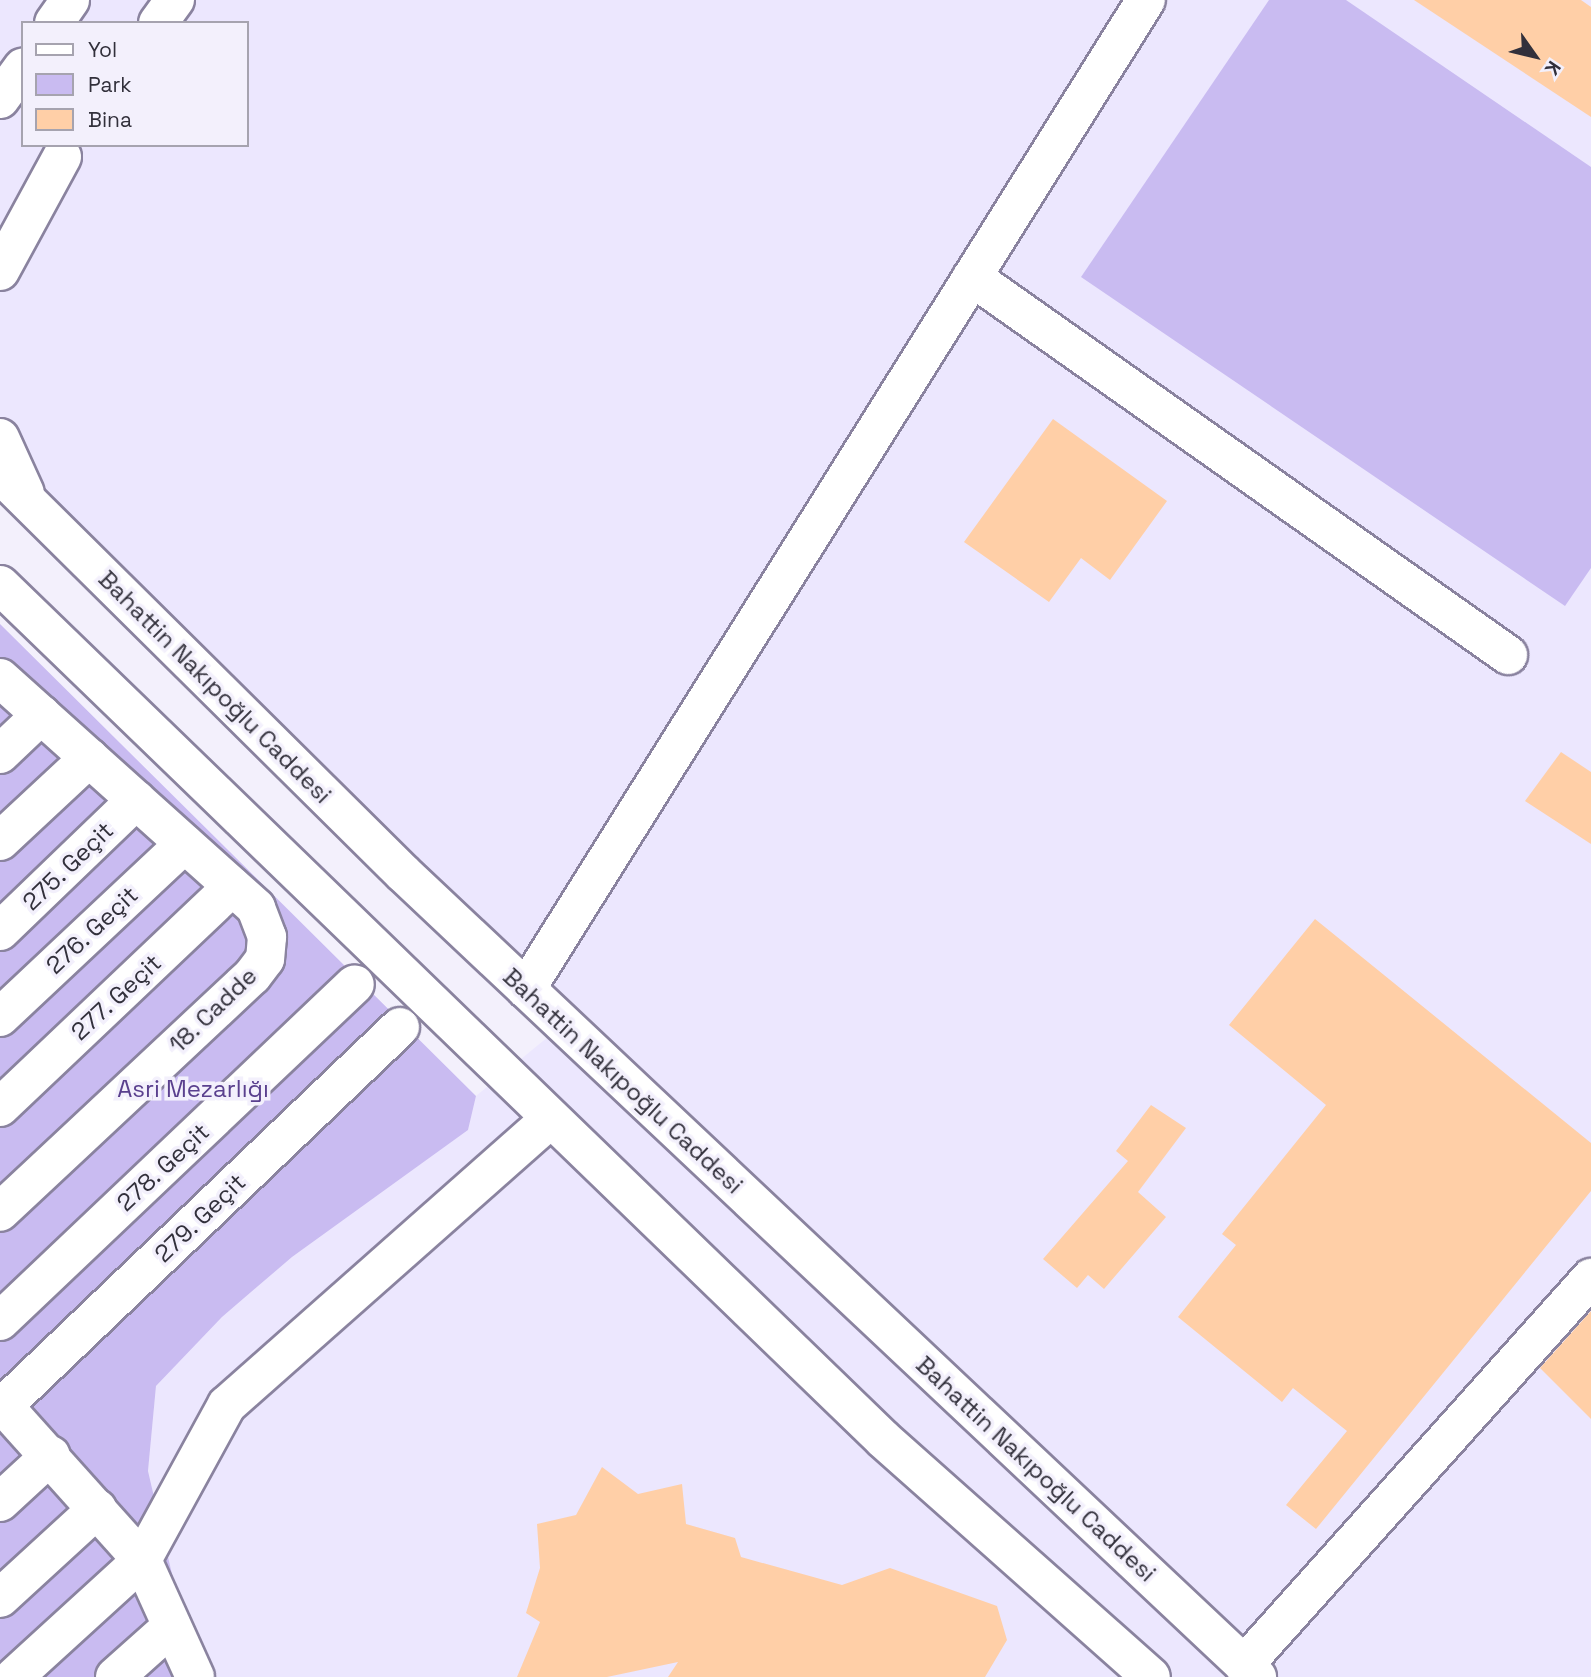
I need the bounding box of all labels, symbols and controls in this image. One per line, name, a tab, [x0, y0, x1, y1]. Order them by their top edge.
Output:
legend	[21, 21, 248, 147]
north arrow	[1500, 21, 1570, 91]
text: Yol	[88, 36, 117, 63]
text: K	[1539, 56, 1567, 80]
text: Park	[88, 71, 132, 98]
text: Bina	[88, 106, 132, 133]
street label: Bahattin Nakıpoğlu Caddesi	[93, 565, 337, 809]
street label: 275. Geçit	[16, 815, 120, 917]
street label: 276. Geçit	[40, 880, 144, 980]
street label: 277. Geçit	[65, 948, 167, 1046]
street label: 18. Cadde	[163, 961, 263, 1059]
street label: Bahattin Nakıpoğlu Caddesi	[497, 962, 749, 1200]
park label: Asri Mezarlığı	[117, 1075, 269, 1103]
street label: 278. Geçit	[111, 1117, 215, 1217]
street label: 279. Geçit	[148, 1167, 252, 1269]
street label: Bahattin Nakıpoğlu Caddesi	[910, 1350, 1162, 1588]

